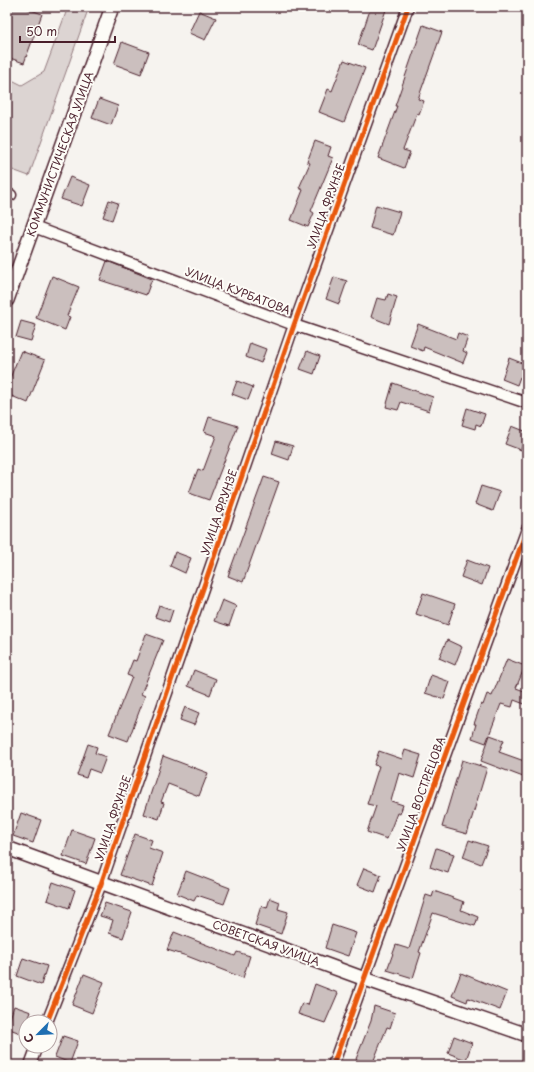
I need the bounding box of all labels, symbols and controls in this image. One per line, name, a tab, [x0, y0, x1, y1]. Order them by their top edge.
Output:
scale bar	[20, 18, 115, 44]
text: 50 m	[26, 22, 57, 40]
street label: КОММУНИСТИЧЕСКАЯ УЛИЦА	[22, 68, 98, 239]
street label: УЛИЦА ФРУНЗЕ	[302, 161, 349, 251]
street label: УЛИЦА КУРБАТОВА	[183, 263, 293, 318]
street label: УЛИЦА ФРУНЗЕ	[196, 467, 241, 557]
street label: УЛИЦА ВОСТРЕЦОВА	[392, 734, 449, 854]
street label: УЛИЦА ФРУНЗЕ	[90, 773, 135, 863]
street label: СОВЕТСКАЯ УЛИЦА	[210, 915, 323, 970]
north arrow	[18, 1014, 58, 1054]
text: С	[19, 1031, 38, 1046]

